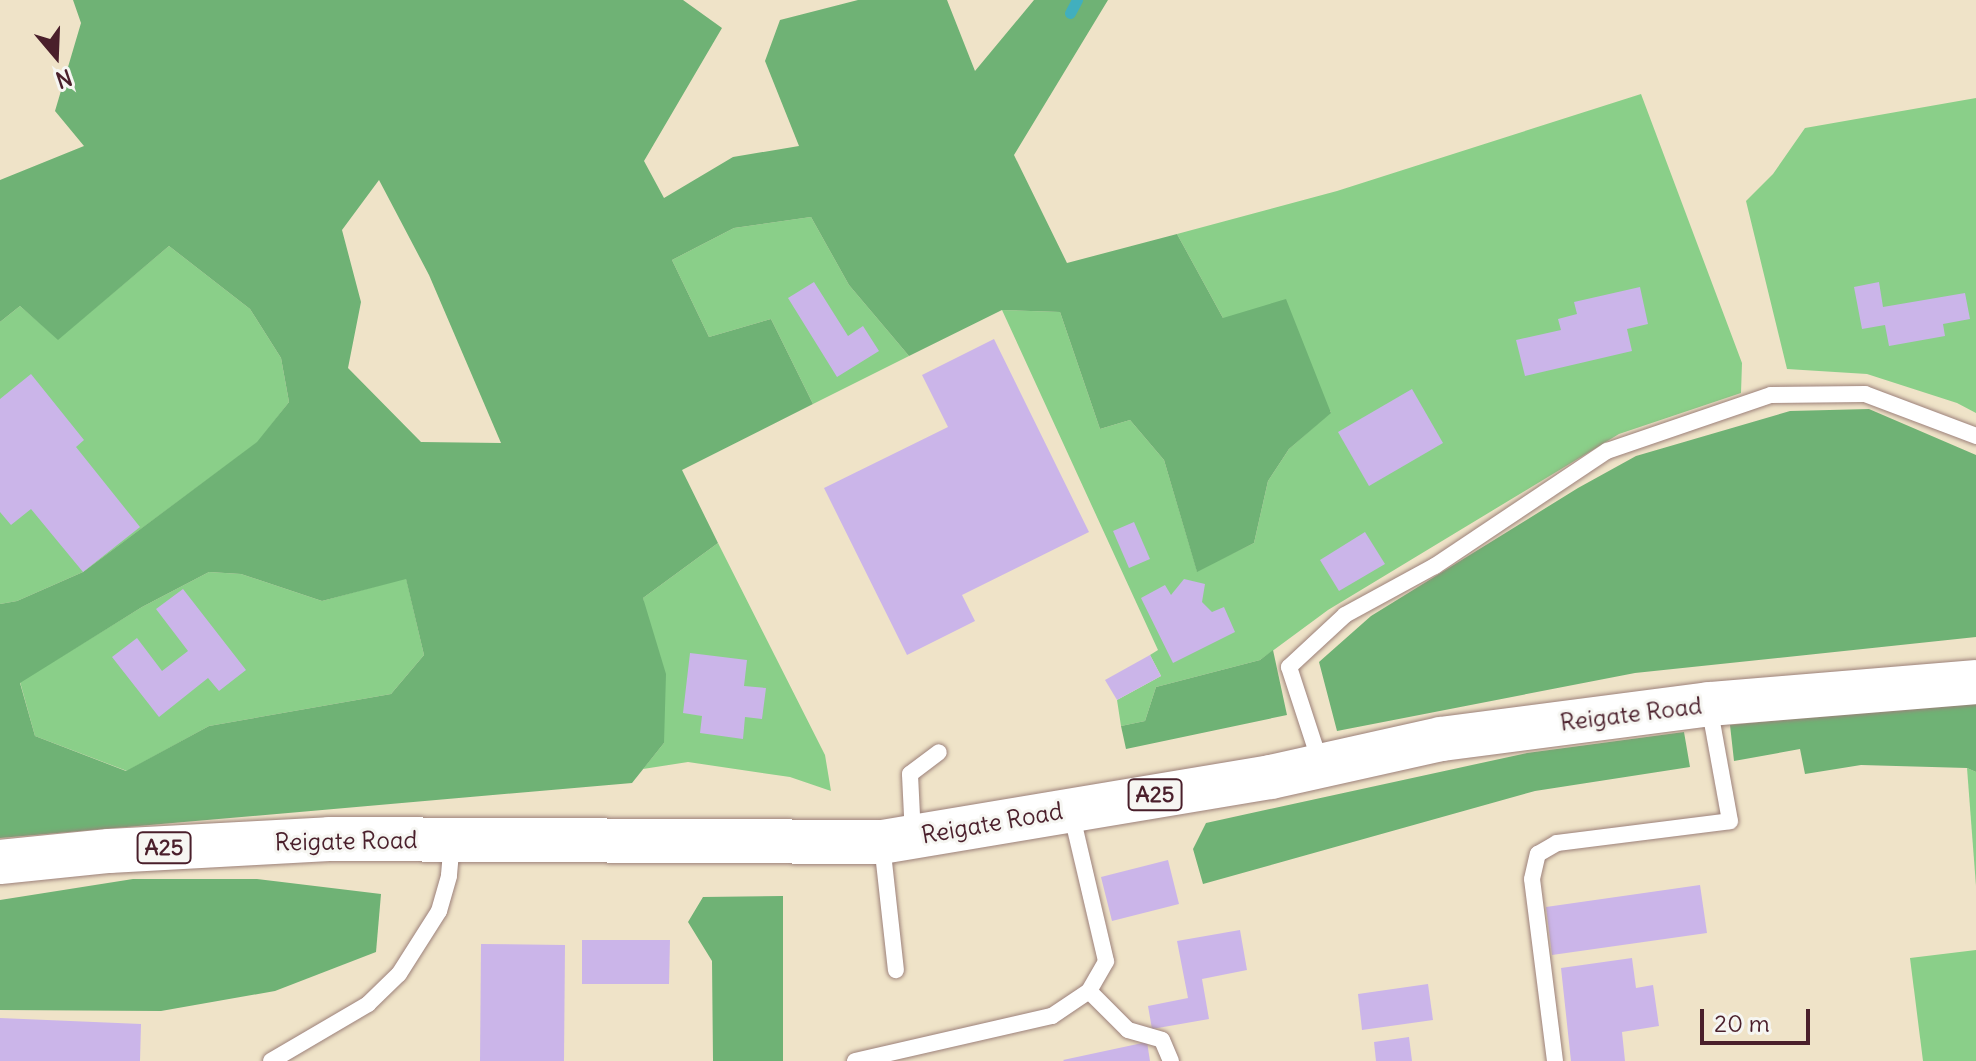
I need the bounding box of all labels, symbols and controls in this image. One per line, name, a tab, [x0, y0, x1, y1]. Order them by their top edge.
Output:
north arrow	[16, 16, 96, 96]
text: N	[52, 63, 76, 94]
street label: Reigate Road	[1558, 691, 1704, 737]
road number: A25	[1127, 777, 1183, 813]
street label: Reigate Road	[919, 796, 1065, 850]
street label: Reigate Road	[274, 825, 418, 857]
road number: A25	[136, 830, 192, 866]
scale bar	[1704, 993, 1814, 1043]
text: 20 m	[1714, 1008, 1770, 1038]

